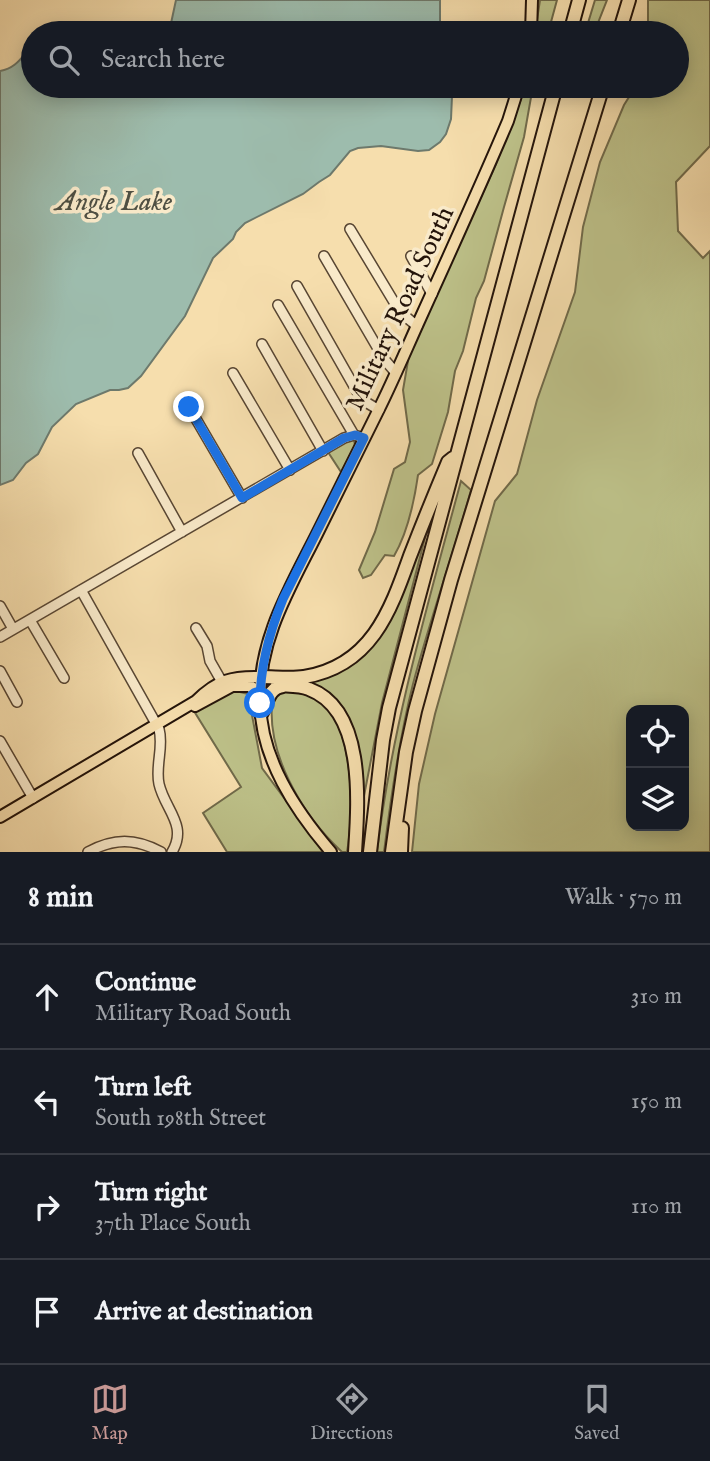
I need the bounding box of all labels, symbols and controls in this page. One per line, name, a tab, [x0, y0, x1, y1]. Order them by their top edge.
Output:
search box	[21, 21, 689, 98]
icon: search	[45, 41, 83, 79]
text: Search here	[101, 43, 225, 76]
water label: Angle Lake	[53, 185, 173, 220]
street label: Military Road South	[339, 201, 462, 416]
route end	[173, 391, 204, 422]
route start	[244, 687, 275, 718]
map controls	[626, 705, 689, 831]
button: locate	[626, 705, 689, 768]
button: layers	[626, 768, 689, 831]
text: 8 min	[28, 879, 94, 917]
text: Walk · 570 m	[565, 883, 682, 912]
text: Continue	[95, 966, 196, 999]
icon: ahead	[28, 978, 66, 1016]
text: 310 m	[631, 982, 682, 1011]
text: Military Road South	[95, 999, 291, 1028]
text: Turn left	[95, 1071, 192, 1104]
icon: left	[28, 1083, 66, 1121]
text: 150 m	[631, 1087, 682, 1116]
text: South 198th Street	[95, 1104, 266, 1133]
text: Turn right	[95, 1176, 208, 1209]
icon: right	[28, 1188, 66, 1226]
text: 110 m	[631, 1192, 682, 1221]
text: 37th Place South	[95, 1209, 251, 1238]
icon: arrive	[28, 1293, 66, 1331]
text: Arrive at destination	[95, 1295, 313, 1328]
tab: Map	[91, 1380, 129, 1446]
tab: Directions	[310, 1380, 393, 1446]
tab: Saved	[574, 1380, 619, 1446]

